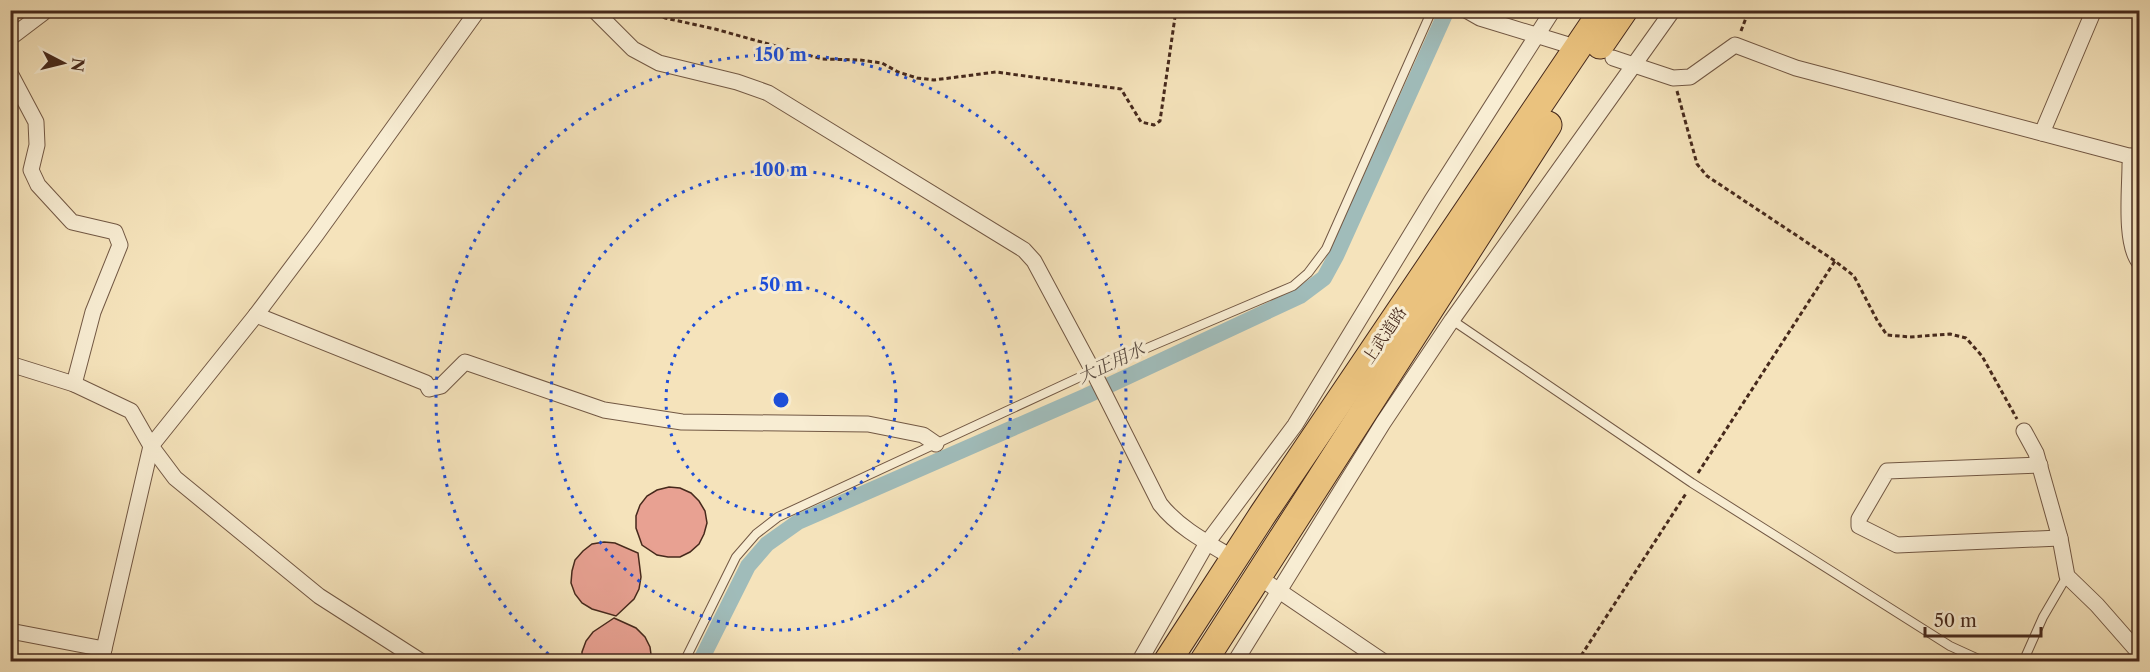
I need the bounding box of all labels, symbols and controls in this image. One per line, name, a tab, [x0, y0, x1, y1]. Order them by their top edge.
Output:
north arrow	[33, 33, 93, 93]
text: 150 m	[755, 44, 807, 66]
text: N	[67, 57, 89, 73]
text: 100 m	[754, 159, 808, 181]
text: 50 m	[759, 274, 803, 296]
street label: 上武道路	[1358, 303, 1410, 367]
water label: 大正用水	[1074, 337, 1150, 388]
centre of rings	[771, 390, 791, 410]
scale bar	[1925, 600, 2040, 638]
text: 50 m	[1934, 610, 1977, 632]

